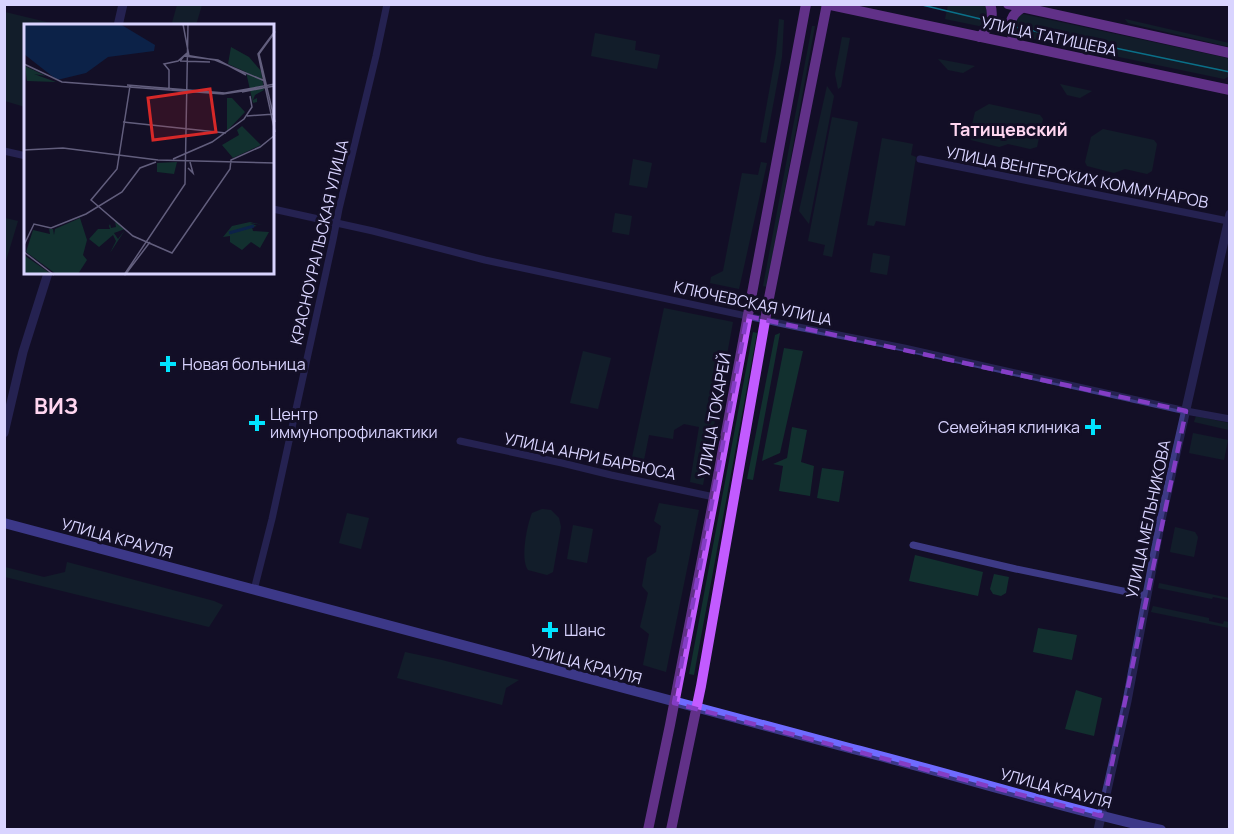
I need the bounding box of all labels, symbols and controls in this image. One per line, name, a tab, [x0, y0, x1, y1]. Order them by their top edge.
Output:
street label: УЛИЦА ТАТИЩЕВА	[979, 11, 1119, 61]
inset map	[24, 24, 274, 274]
district label: Татищевский	[950, 117, 1068, 141]
street label: КРАСНОУРАЛЬСКАЯ УЛИЦА	[285, 137, 353, 347]
street label: УЛИЦА ВЕНГЕРСКИХ КОММУНАРОВ	[944, 141, 1210, 213]
street label: КЛЮЧЕВСКАЯ УЛИЦА	[672, 275, 834, 331]
street label: УЛИЦА ТОКАРЕЙ	[692, 351, 736, 479]
place label: Новая больница	[182, 353, 306, 375]
marker: Новая больница	[159, 355, 177, 373]
district label: ВИЗ	[34, 391, 78, 421]
place label: Центр иммунопрофилактики	[270, 403, 438, 443]
marker: Центр иммунопрофилактики	[248, 414, 266, 432]
place label: Семейная клиника	[938, 416, 1080, 438]
marker: Семейная клиника	[1084, 418, 1102, 436]
street label: УЛИЦА АНРИ БАРБЮСА	[502, 427, 678, 485]
street label: УЛИЦА МЕЛЬНИКОВА	[1120, 438, 1176, 600]
street label: УЛИЦА КРАУЛЯ	[59, 513, 175, 563]
place label: Шанс	[564, 619, 606, 641]
marker: Шанс	[541, 621, 559, 639]
street label: УЛИЦА КРАУЛЯ	[528, 639, 644, 689]
street label: УЛИЦА КРАУЛЯ	[998, 763, 1114, 813]

